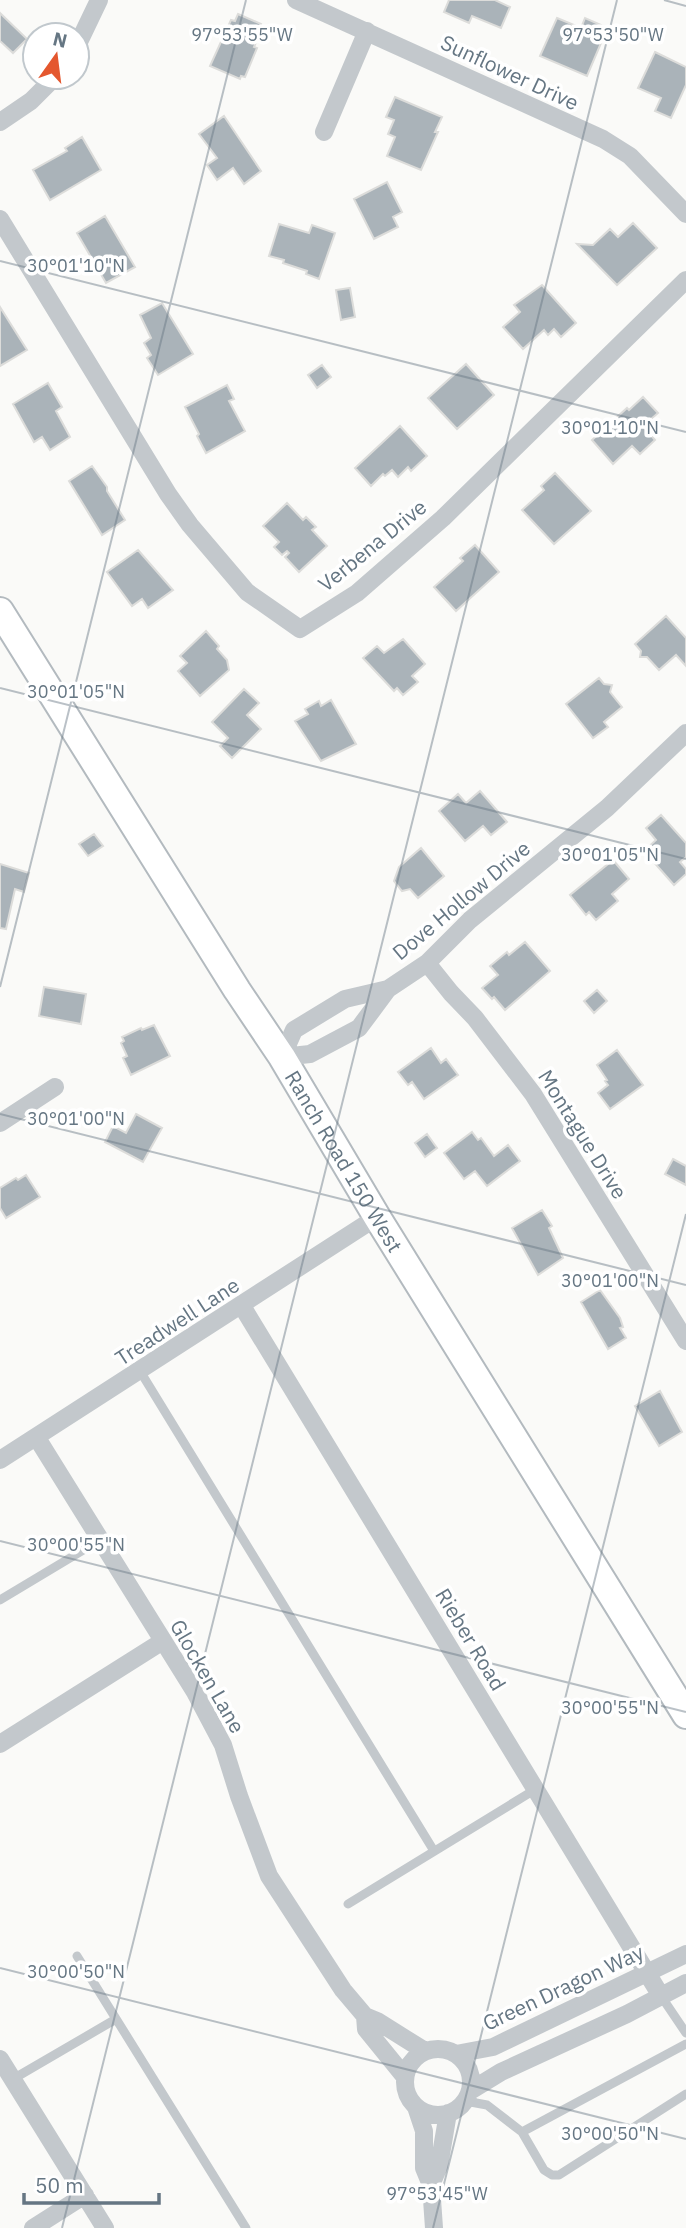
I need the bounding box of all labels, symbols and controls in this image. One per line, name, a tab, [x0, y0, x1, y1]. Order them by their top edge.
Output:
north arrow	[21, 21, 91, 91]
text: 97°53'55"W	[191, 23, 293, 46]
text: 97°53'50"W	[562, 23, 664, 46]
text: N	[51, 26, 70, 53]
street label: Sunflower Drive	[436, 28, 584, 116]
text: 30°01'10"N	[27, 254, 125, 277]
text: 30°01'10"N	[561, 416, 659, 439]
street label: Verbena Drive	[312, 493, 432, 597]
text: 30°01'05"N	[27, 680, 125, 703]
street label: Dove Hollow Drive	[386, 834, 536, 966]
text: 30°01'05"N	[561, 843, 659, 866]
street label: Montague Drive	[532, 1064, 634, 1204]
street label: Ranch Road 150 West	[279, 1065, 409, 1257]
text: 30°01'00"N	[27, 1107, 125, 1130]
text: 30°01'00"N	[561, 1269, 659, 1292]
street label: Treadwell Lane	[110, 1270, 244, 1372]
text: 30°00'55"N	[27, 1533, 125, 1556]
street label: Rieber Road	[429, 1583, 513, 1695]
street label: Glocken Lane	[164, 1614, 252, 1738]
text: 30°00'55"N	[561, 1696, 659, 1719]
street label: Green Dragon Way	[478, 1937, 649, 2037]
text: 30°00'50"N	[27, 1960, 125, 1983]
text: 30°00'50"N	[561, 2122, 659, 2145]
scale bar	[24, 2162, 159, 2206]
text: 50 m	[35, 2171, 84, 2199]
text: 97°53'45"W	[386, 2182, 488, 2205]

